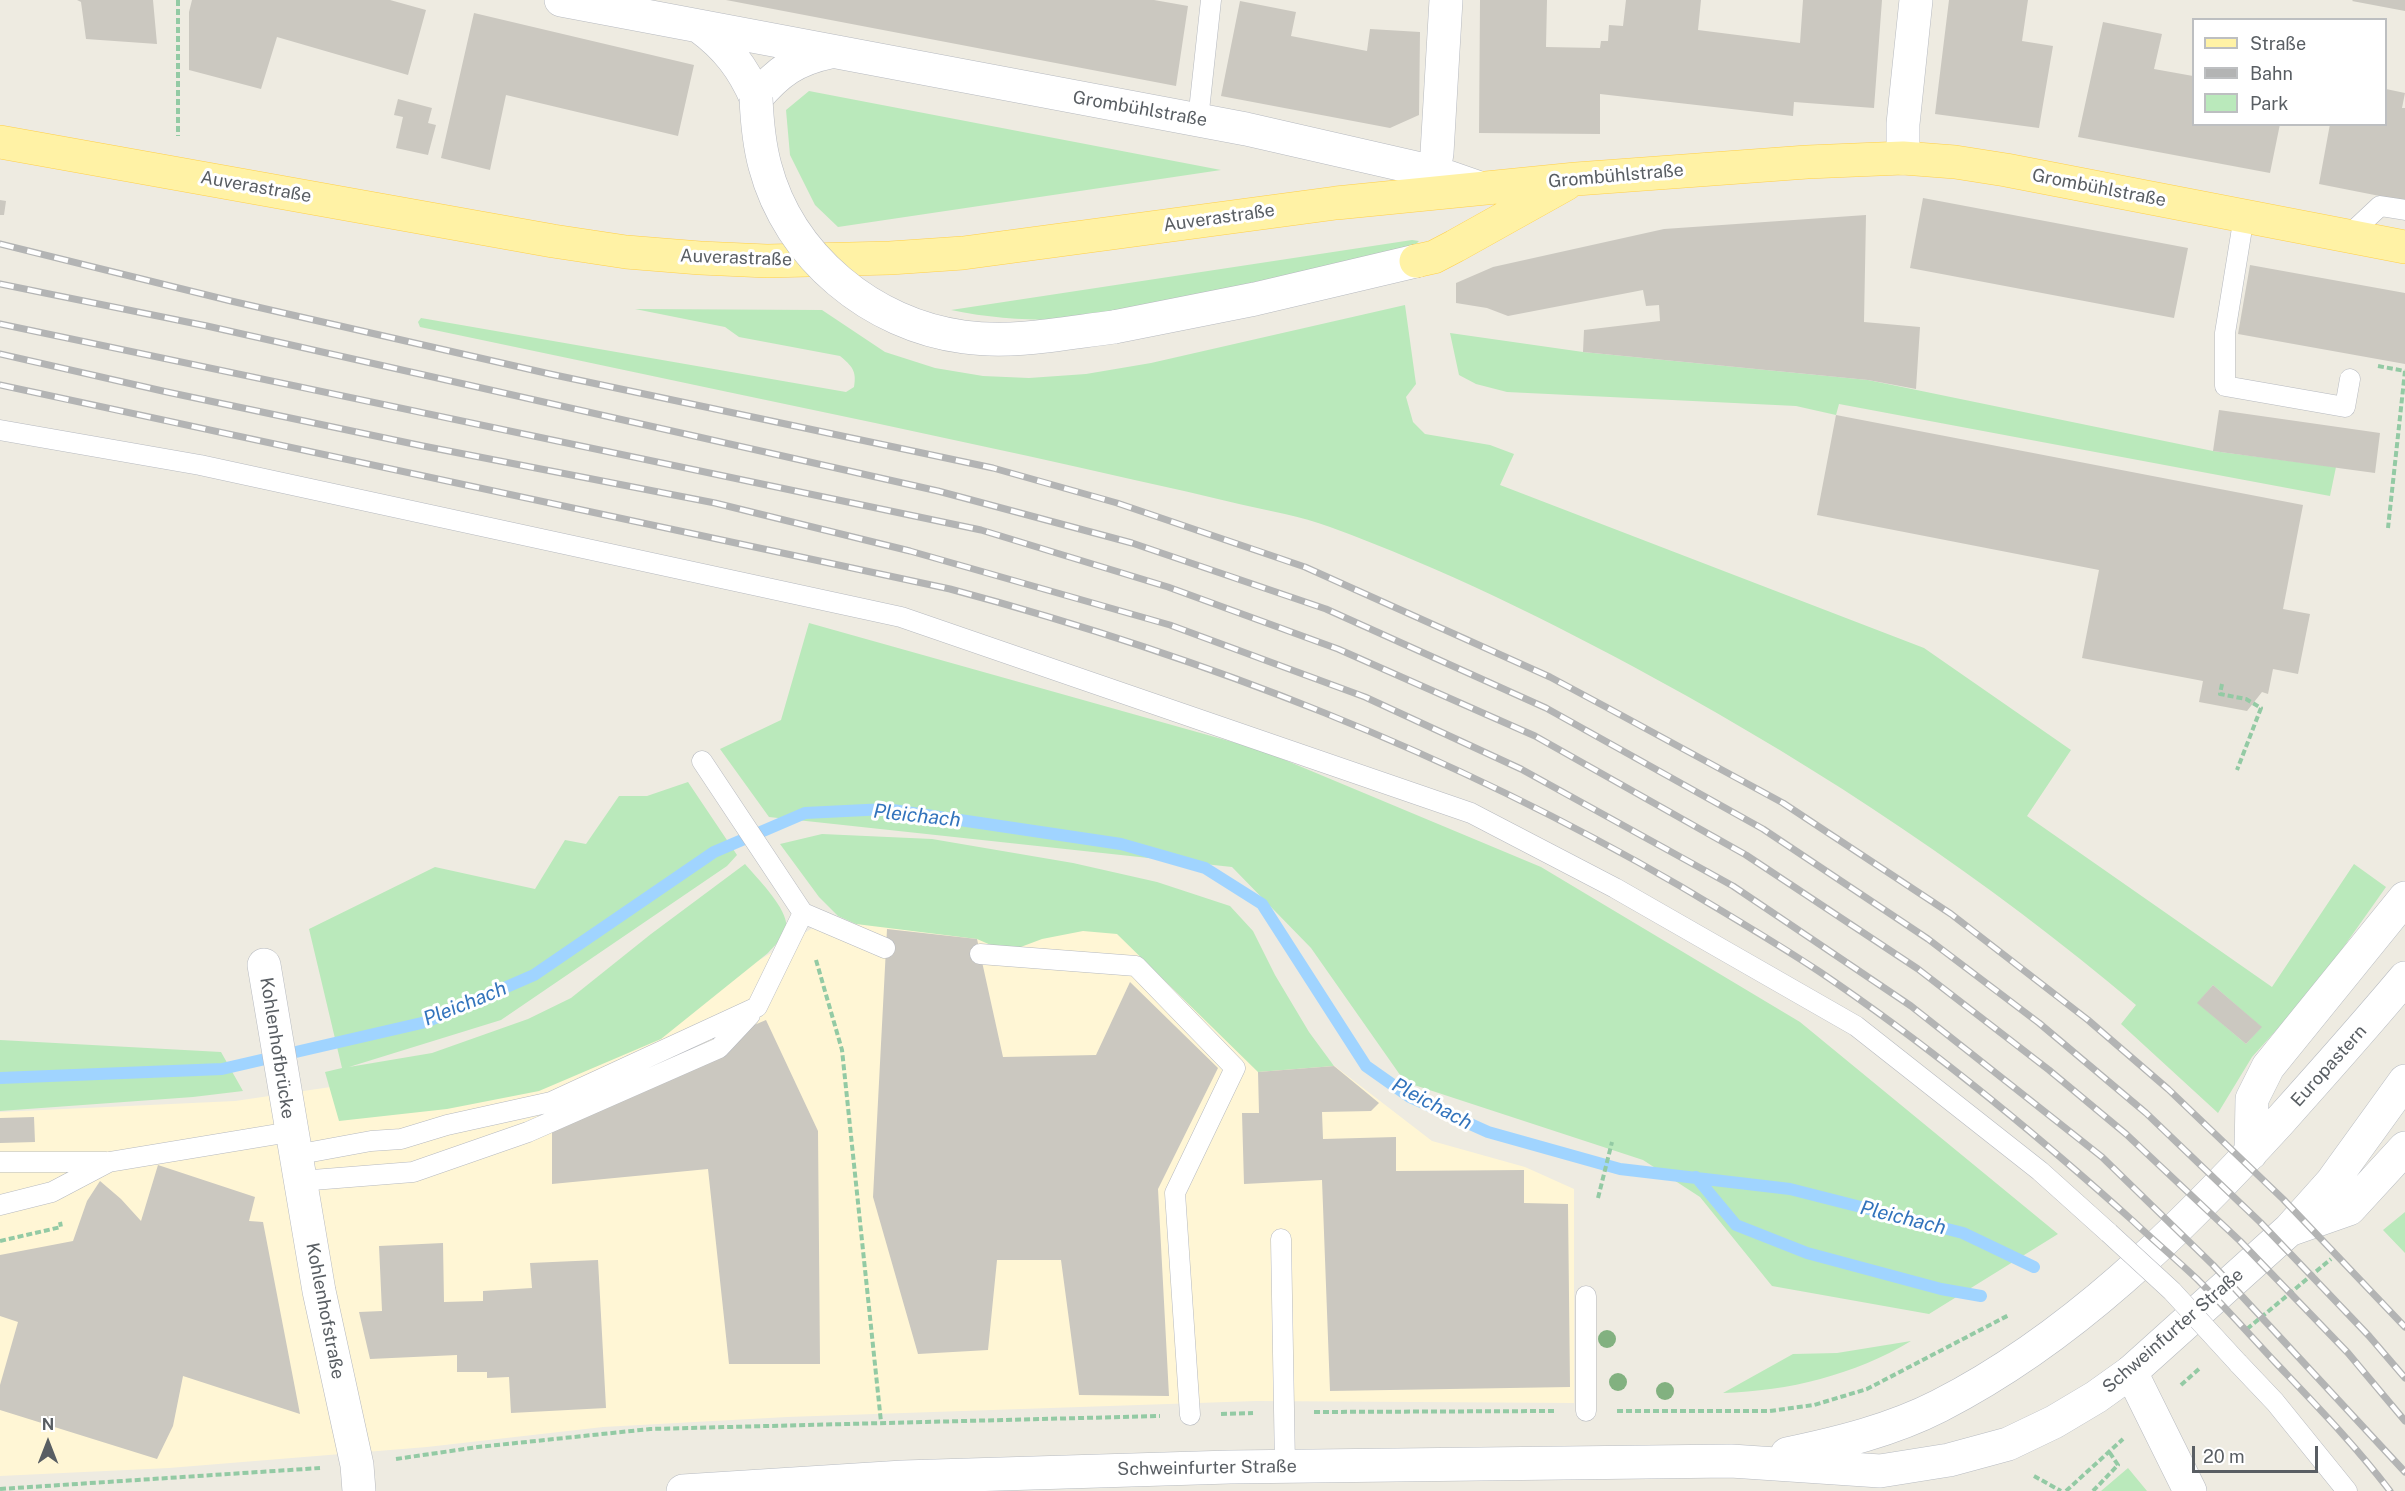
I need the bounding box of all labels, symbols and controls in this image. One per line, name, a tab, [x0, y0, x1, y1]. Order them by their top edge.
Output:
legend	[2192, 18, 2387, 126]
text: Straße	[2250, 33, 2306, 54]
text: Bahn	[2250, 63, 2293, 84]
street label: Grombühlstraße	[1071, 87, 1209, 131]
text: Park	[2250, 93, 2288, 114]
street label: Grombühlstraße	[1547, 159, 1685, 193]
street label: Grombühlstraße	[2030, 164, 2168, 212]
street label: Auverastraße	[199, 167, 313, 207]
street label: Auverastraße	[1162, 200, 1276, 236]
street label: Auverastraße	[680, 245, 792, 271]
water label: Pleichach	[872, 799, 962, 833]
street label: Kohlenhofbrücke	[255, 976, 299, 1120]
water label: Pleichach	[420, 976, 510, 1032]
street label: Europastern	[2287, 1021, 2371, 1111]
water label: Pleichach	[1388, 1073, 1476, 1135]
water label: Pleichach	[1858, 1196, 1948, 1240]
street label: Kohlenhofstraße	[301, 1241, 349, 1381]
street label: Schweinfurter Straße	[2098, 1264, 2248, 1398]
north arrow	[18, 1413, 78, 1473]
text: N	[42, 1415, 54, 1434]
scale bar	[2195, 1434, 2321, 1472]
text: 20 m	[2203, 1446, 2245, 1467]
street label: Schweinfurter Straße	[1117, 1456, 1297, 1480]

